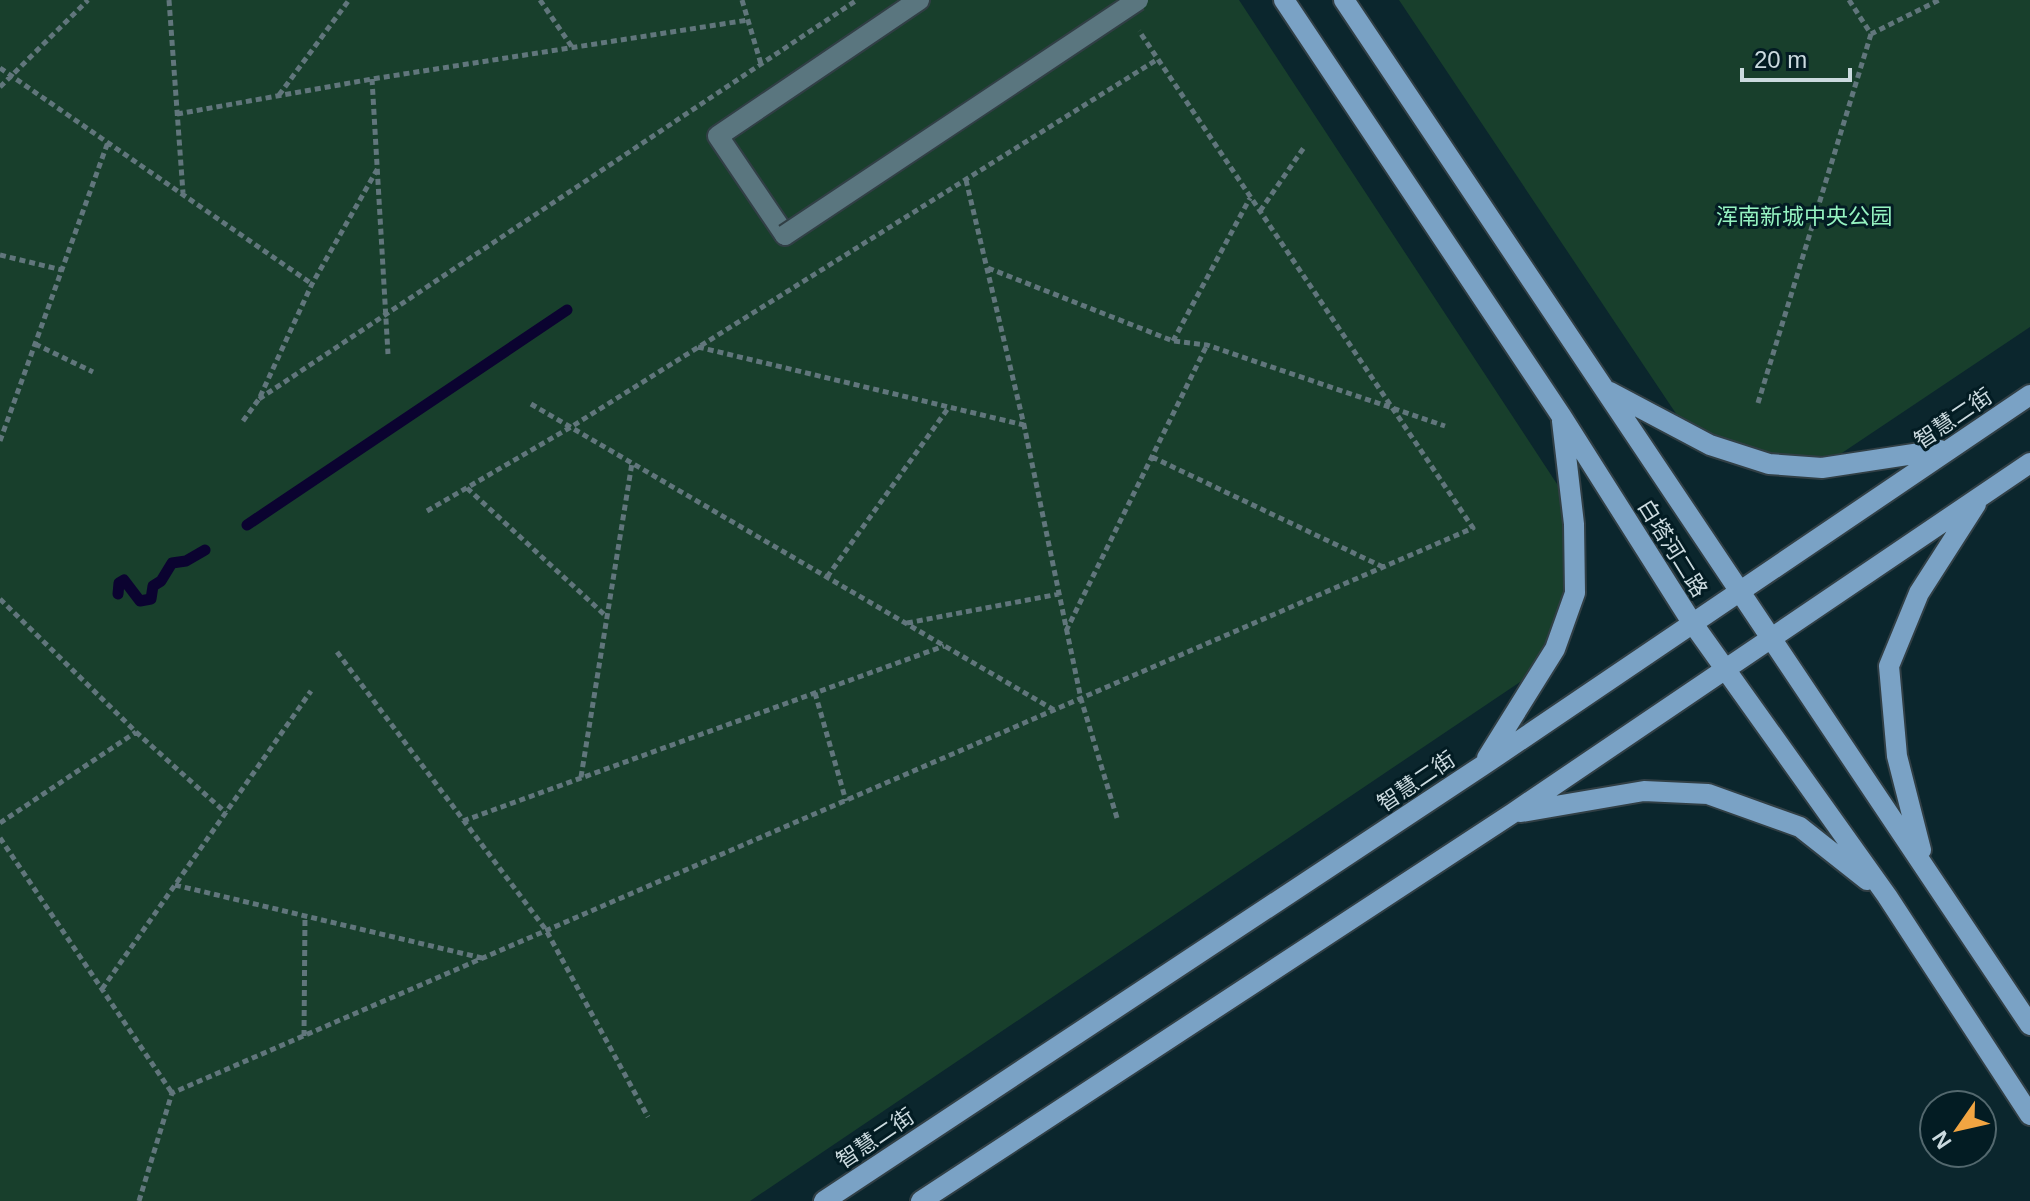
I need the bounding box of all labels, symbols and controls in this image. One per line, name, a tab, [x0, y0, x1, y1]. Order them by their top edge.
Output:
scale bar	[1742, 32, 1850, 82]
text: 20 m	[1754, 46, 1807, 73]
park label: 浑南新城中央公园	[1716, 204, 1892, 229]
street label: 智慧二街	[1910, 383, 1997, 453]
street label: 白塔河二路	[1633, 495, 1712, 602]
street label: 智慧二街	[1373, 746, 1460, 816]
north arrow	[1918, 1089, 1998, 1169]
street label: 智慧二街	[832, 1103, 919, 1173]
text: N	[1927, 1126, 1957, 1153]

